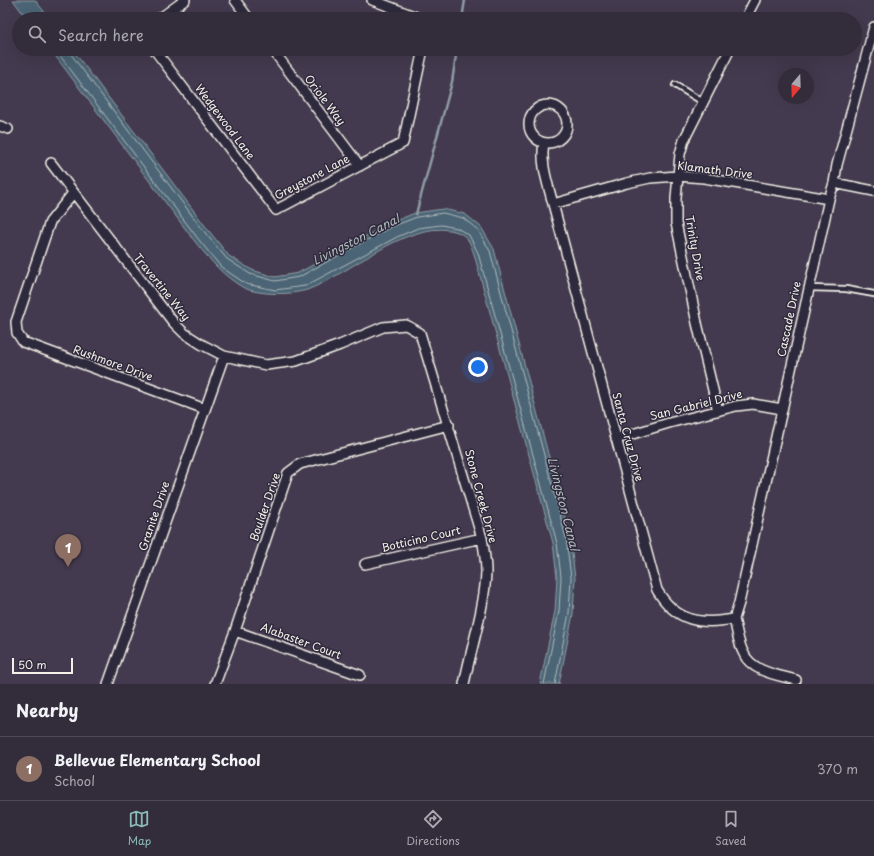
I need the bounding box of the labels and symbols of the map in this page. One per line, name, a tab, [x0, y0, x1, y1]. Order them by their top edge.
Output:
north arrow	[778, 68, 814, 104]
street label: Oriole Way	[301, 71, 350, 129]
street label: Wedgewood Lane	[191, 80, 260, 163]
street label: Greystone Lane	[271, 150, 352, 204]
street label: Klamath Drive	[677, 156, 754, 183]
water label: Livingston Canal	[309, 209, 404, 269]
street label: Trinity Drive	[681, 214, 710, 282]
street label: Travertine Way	[130, 249, 195, 324]
street label: Cascade Drive	[772, 279, 805, 358]
street label: Rushmore Drive	[71, 340, 156, 385]
your location	[468, 357, 488, 377]
street label: San Gabriel Drive	[648, 385, 744, 424]
street label: Santa Cruz Drive	[608, 390, 649, 483]
street label: Stone Creek Drive	[461, 447, 502, 545]
water label: Livingston Canal	[544, 455, 585, 554]
street label: Boulder Drive	[245, 470, 284, 543]
street label: Granite Drive	[134, 479, 173, 553]
street label: Botticino Court	[380, 521, 462, 556]
pin: 1	[55, 534, 81, 567]
street label: Alabaster Court	[258, 618, 344, 663]
scale bar	[12, 656, 73, 675]

